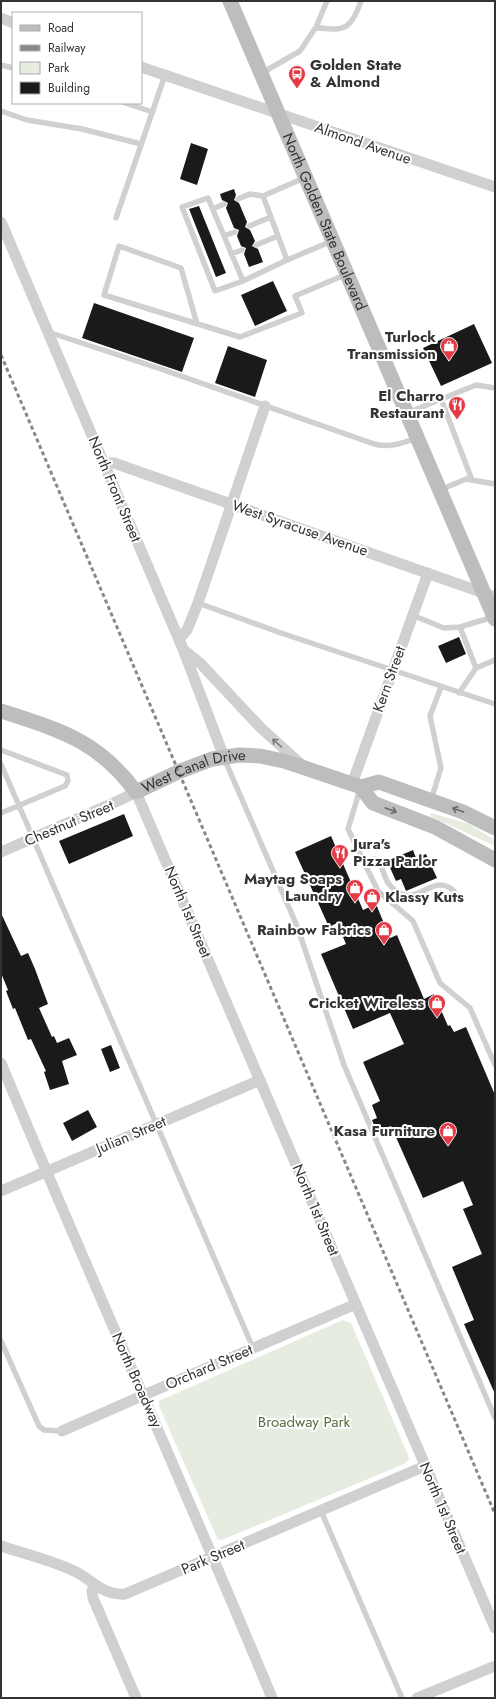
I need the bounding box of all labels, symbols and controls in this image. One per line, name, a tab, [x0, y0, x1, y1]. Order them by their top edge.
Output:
legend	[12, 12, 142, 104]
text: Road	[48, 19, 74, 37]
text: Railway	[48, 39, 86, 57]
place label: Golden State & Almond	[310, 54, 402, 93]
text: Park	[48, 59, 70, 77]
bus stop icon: Golden State & Almond	[287, 64, 307, 89]
text: Building	[48, 79, 90, 97]
street label: Almond Avenue	[312, 116, 415, 170]
street label: North Golden State Boulevard	[277, 130, 372, 314]
place label: Turlock Transmission	[347, 326, 436, 365]
shop icon: Turlock Transmission	[439, 336, 459, 361]
place label: El Charro Restaurant	[370, 385, 444, 424]
restaurant icon: El Charro Restaurant	[447, 395, 467, 420]
street label: North Front Street	[83, 433, 147, 546]
street label: West Syracuse Avenue	[229, 494, 371, 562]
street label: Kern Street	[367, 642, 411, 715]
one-way arrow	[272, 738, 283, 747]
street label: West Canal Drive	[138, 744, 246, 799]
street label: Chestnut Street	[21, 794, 117, 852]
one-way arrow	[452, 805, 464, 813]
one-way arrow	[384, 806, 396, 814]
place label: Jura's Pizza Parlor	[350, 833, 438, 872]
restaurant icon: Jura's Pizza Parlor	[330, 843, 350, 868]
street label: North 1st Street	[159, 863, 217, 962]
place label: Maytag Soaps Laundry	[244, 868, 342, 907]
shop icon: Maytag Soaps Laundry	[345, 878, 365, 903]
place label: Klassy Kuts	[385, 886, 464, 908]
shop icon: Klassy Kuts	[362, 887, 382, 912]
place label: Rainbow Fabrics	[257, 919, 371, 941]
shop icon: Rainbow Fabrics	[374, 920, 394, 945]
place label: Cricket Wireless	[308, 992, 424, 1014]
shop icon: Cricket Wireless	[427, 993, 447, 1018]
street label: Julian Street	[91, 1110, 170, 1160]
place label: Kasa Furniture	[334, 1120, 435, 1142]
shop icon: Kasa Furniture	[438, 1121, 458, 1146]
street label: North 1st Street	[287, 1161, 345, 1260]
street label: North Broadway	[106, 1329, 168, 1431]
street label: Orchard Street	[162, 1339, 256, 1395]
park label: Broadway Park	[258, 1411, 351, 1433]
street label: North 1st Street	[414, 1459, 472, 1558]
street label: Park Street	[178, 1534, 249, 1580]

